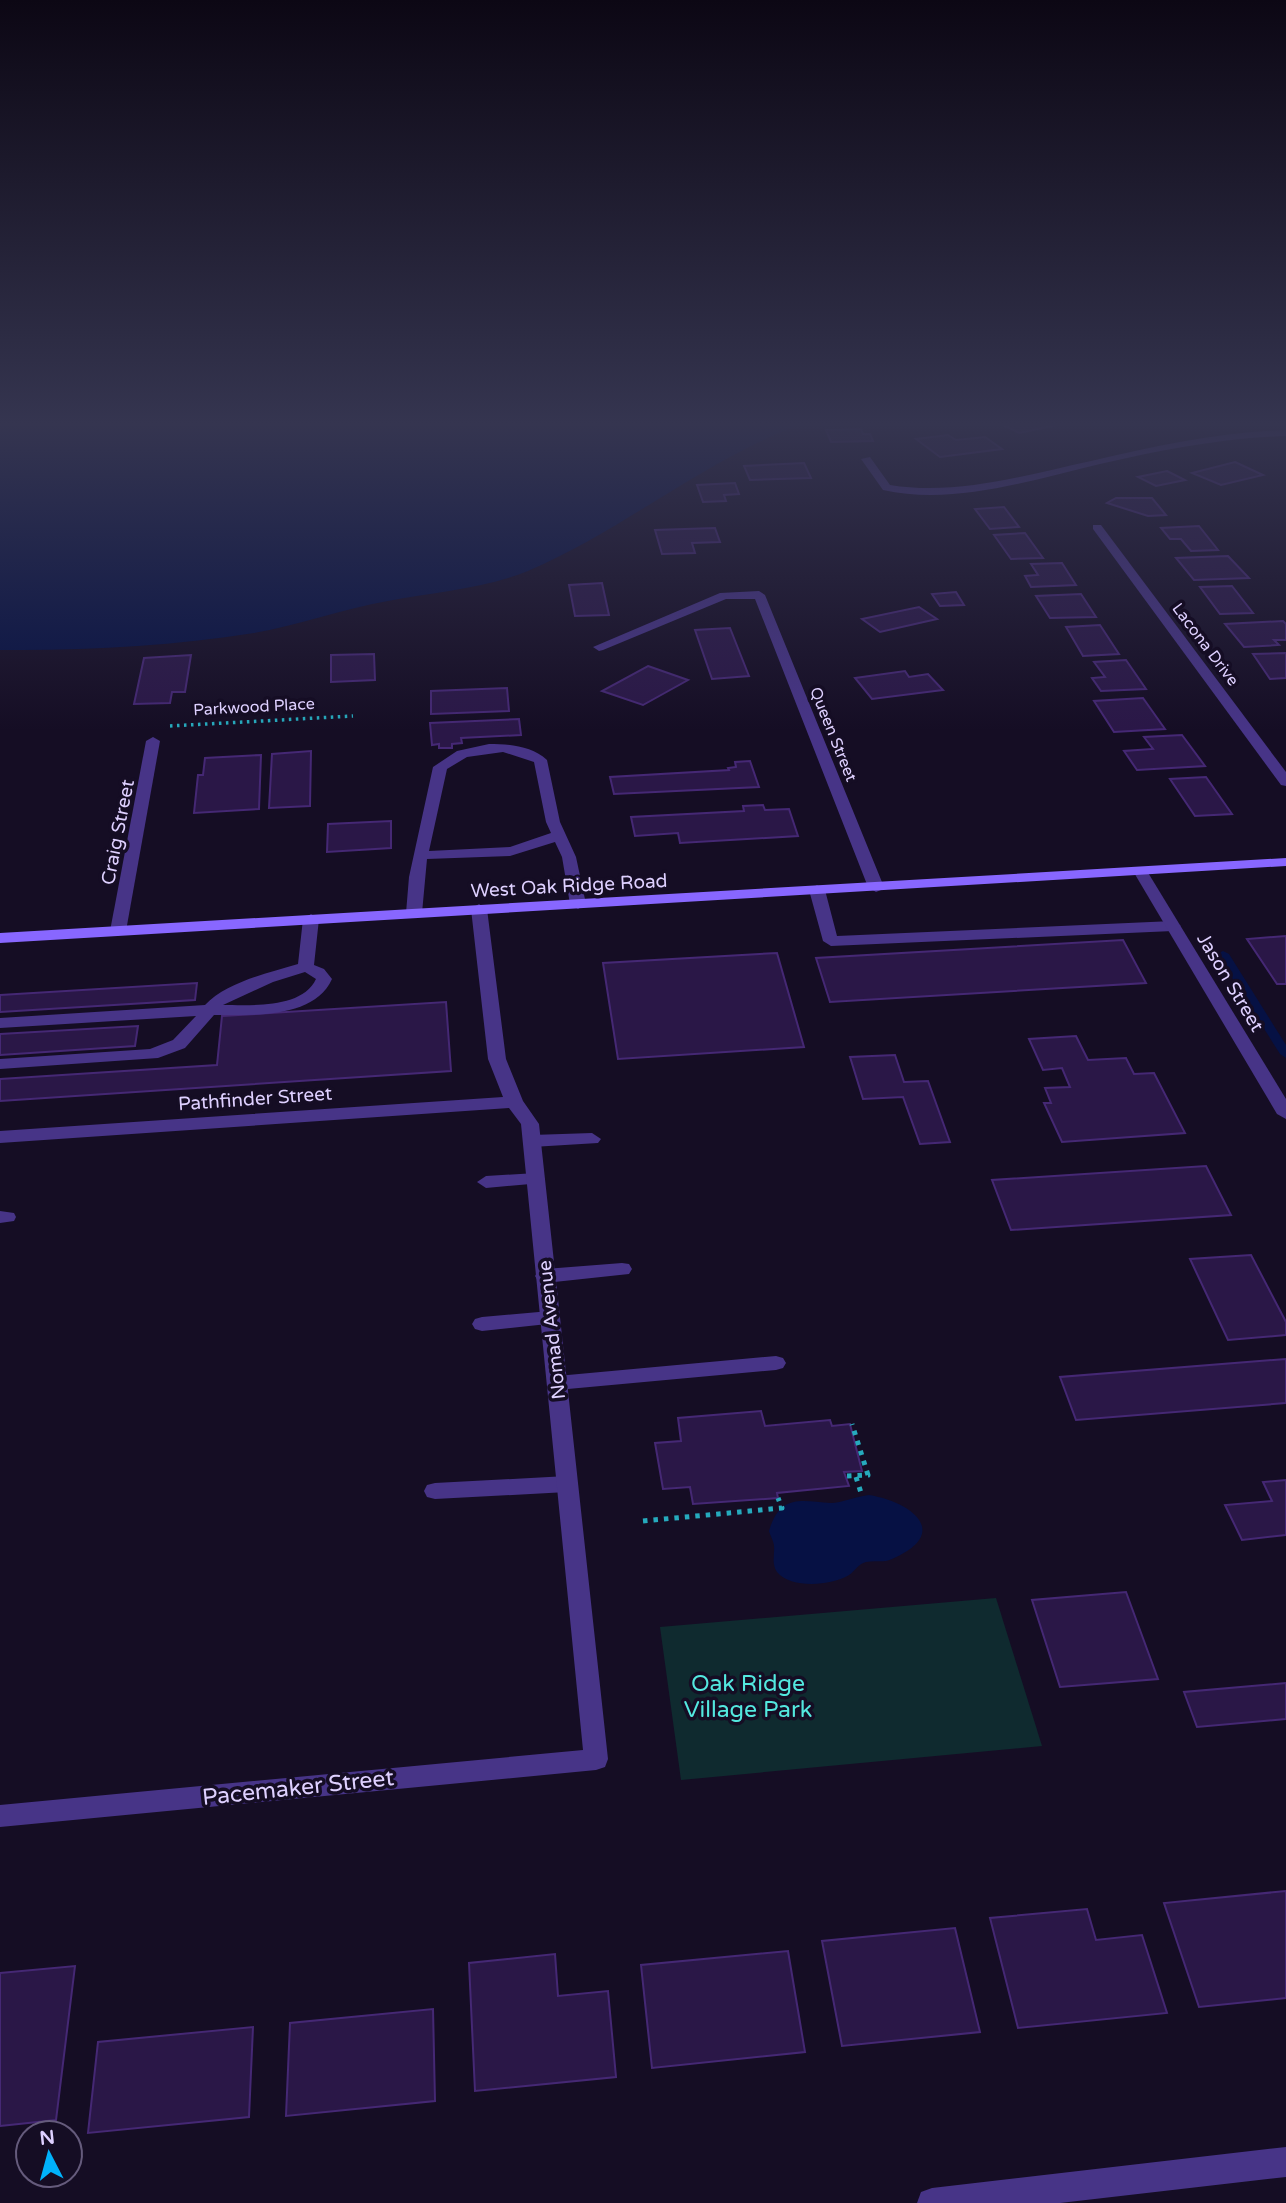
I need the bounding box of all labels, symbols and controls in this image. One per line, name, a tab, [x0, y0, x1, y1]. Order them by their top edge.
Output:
street label: Lacona Drive	[1168, 599, 1243, 690]
street label: Queen Street	[805, 684, 861, 785]
street label: Parkwood Place	[193, 694, 315, 720]
street label: Craig Street	[97, 778, 139, 887]
street label: West Oak Ridge Road	[470, 870, 668, 902]
street label: Jason Street	[1192, 929, 1268, 1036]
street label: Pathfinder Street	[177, 1083, 333, 1115]
street label: Nomad Avenue	[534, 1259, 570, 1400]
park label: Oak Ridge Village Park	[684, 1670, 812, 1724]
street label: Pacemaker Street	[201, 1764, 396, 1812]
north arrow	[14, 2119, 84, 2189]
text: N	[39, 2126, 56, 2150]

